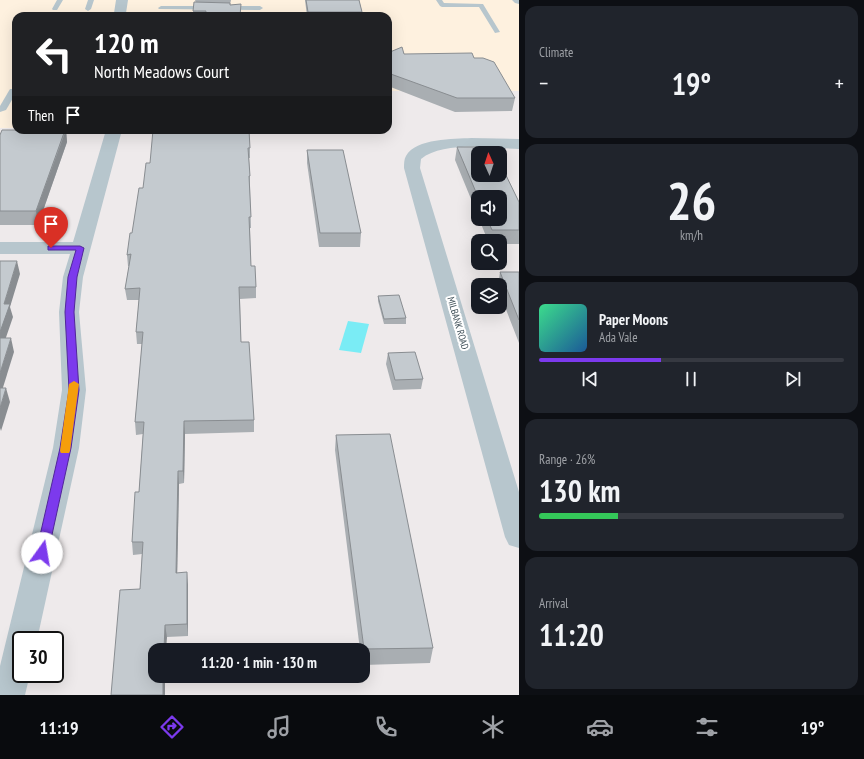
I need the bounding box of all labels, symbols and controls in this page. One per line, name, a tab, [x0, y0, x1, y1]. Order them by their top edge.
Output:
text: 120 m	[94, 24, 158, 61]
icon: left	[28, 28, 80, 80]
text: Climate	[539, 44, 573, 61]
text: North Meadows Court	[94, 60, 229, 83]
text: 19°	[672, 64, 711, 103]
text: −	[539, 69, 548, 97]
text: +	[835, 69, 844, 97]
icon: arrive	[62, 104, 84, 126]
text: Then	[28, 106, 54, 125]
north arrow	[471, 146, 507, 182]
map controls	[471, 146, 507, 314]
text: 26	[667, 167, 716, 234]
button: sound	[471, 190, 507, 226]
pin	[34, 207, 68, 248]
icon: arrive	[40, 213, 62, 235]
text: km/h	[680, 227, 703, 244]
button: search	[471, 234, 507, 270]
button: layers	[471, 278, 507, 314]
street label: MILBANK ROAD	[444, 295, 472, 351]
text: Paper Moons	[599, 310, 668, 329]
text: Ada Vale	[599, 329, 638, 346]
icon: previous	[579, 368, 601, 390]
icon: pause	[680, 368, 702, 390]
icon: next	[782, 368, 804, 390]
text: Range · 26%	[539, 451, 595, 468]
text: 130 km	[539, 471, 620, 510]
position arrow	[21, 532, 63, 574]
text: Arrival	[539, 595, 568, 612]
text: 11:20	[539, 615, 604, 654]
speed limit sign: 30	[12, 631, 64, 683]
text: 11:20 · 1 min · 130 m	[201, 653, 317, 672]
icon: directions	[158, 713, 186, 741]
icon: music	[265, 713, 293, 741]
icon: phone	[372, 713, 400, 741]
icon: climate	[479, 713, 507, 741]
icon: car	[586, 713, 614, 741]
icon: filters	[693, 713, 721, 741]
text: 11:19	[40, 716, 79, 739]
text: 19°	[801, 716, 824, 739]

